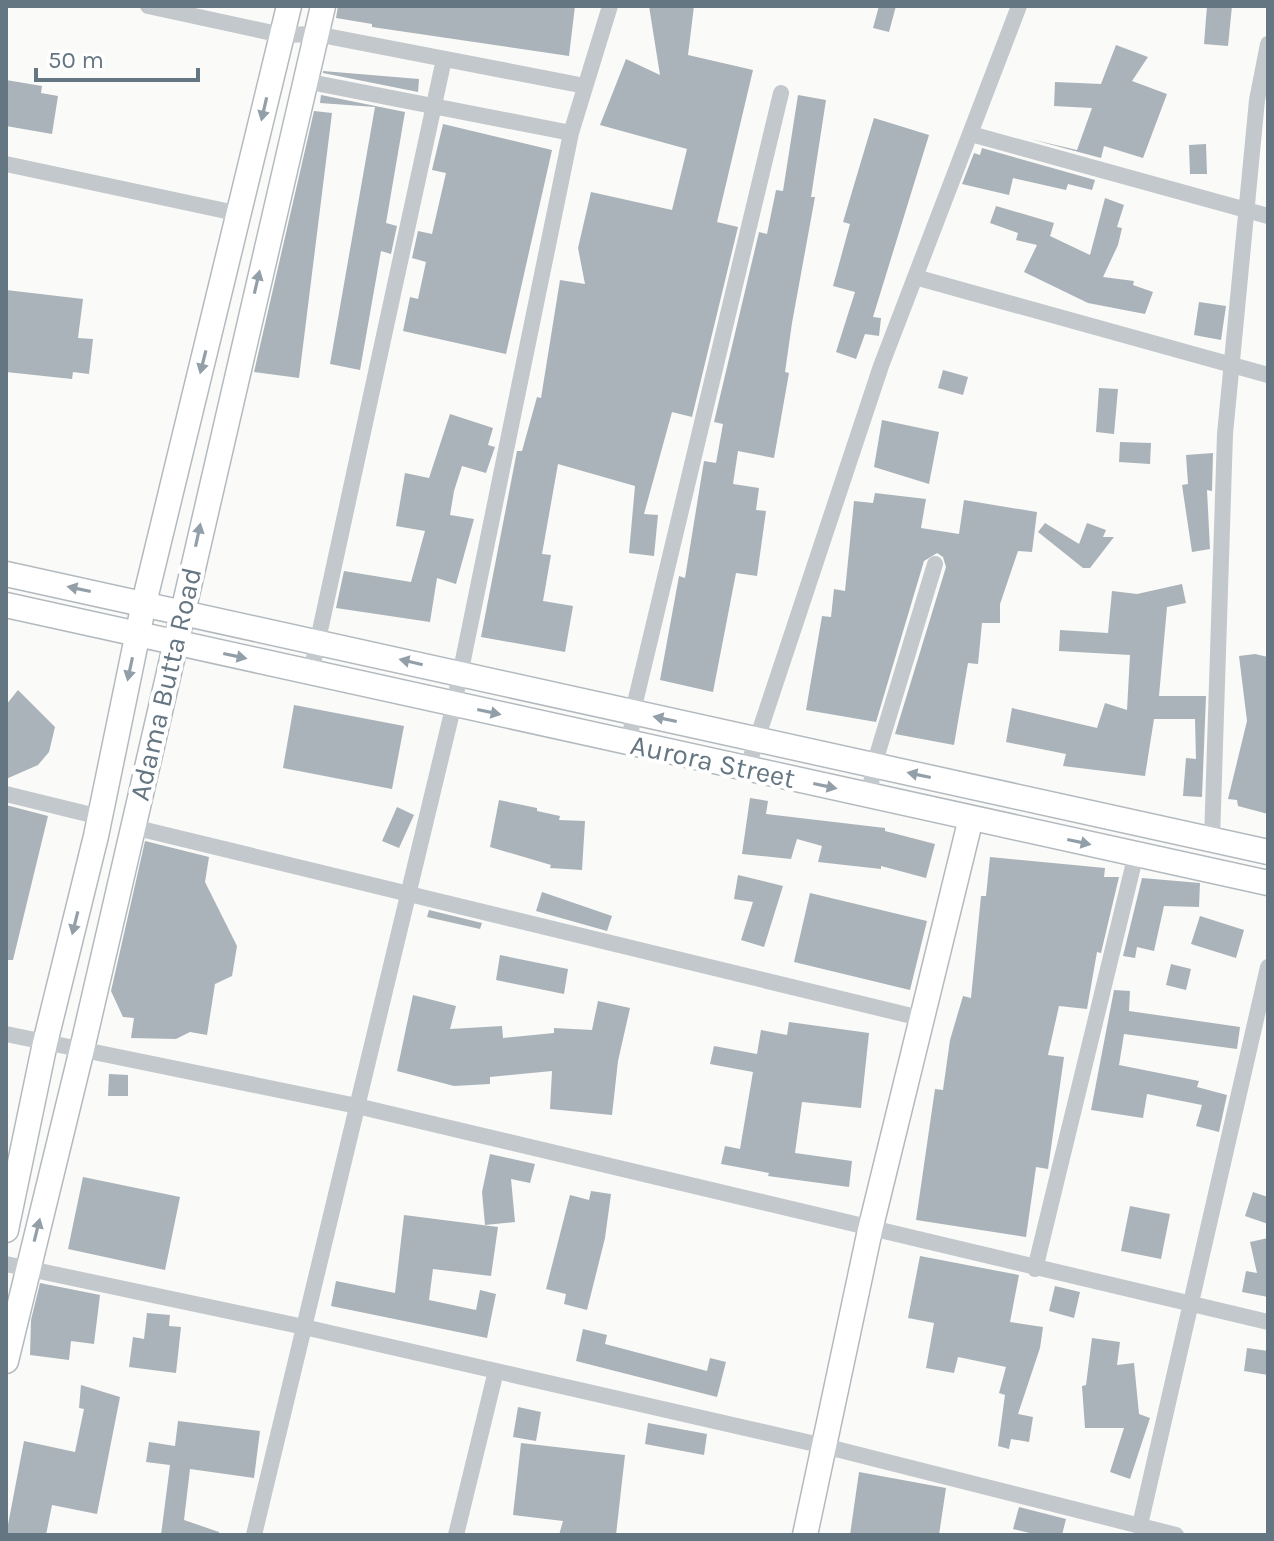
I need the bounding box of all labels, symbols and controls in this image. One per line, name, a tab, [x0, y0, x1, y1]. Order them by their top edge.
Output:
scale bar	[36, 32, 198, 82]
text: 50 m	[48, 46, 104, 74]
one-way arrow	[258, 97, 270, 122]
one-way arrow	[251, 270, 264, 295]
one-way arrow	[197, 349, 209, 374]
one-way arrow	[192, 523, 205, 548]
street label: Adama Butta Road	[123, 564, 208, 804]
one-way arrow	[66, 582, 91, 595]
one-way arrow	[222, 650, 247, 663]
one-way arrow	[398, 655, 423, 668]
one-way arrow	[123, 657, 136, 682]
one-way arrow	[476, 706, 501, 719]
one-way arrow	[652, 712, 677, 724]
street label: Aurora Street	[628, 728, 798, 795]
one-way arrow	[906, 768, 931, 781]
one-way arrow	[812, 780, 837, 793]
one-way arrow	[1066, 836, 1091, 849]
one-way arrow	[68, 911, 80, 936]
one-way arrow	[31, 1218, 43, 1243]

